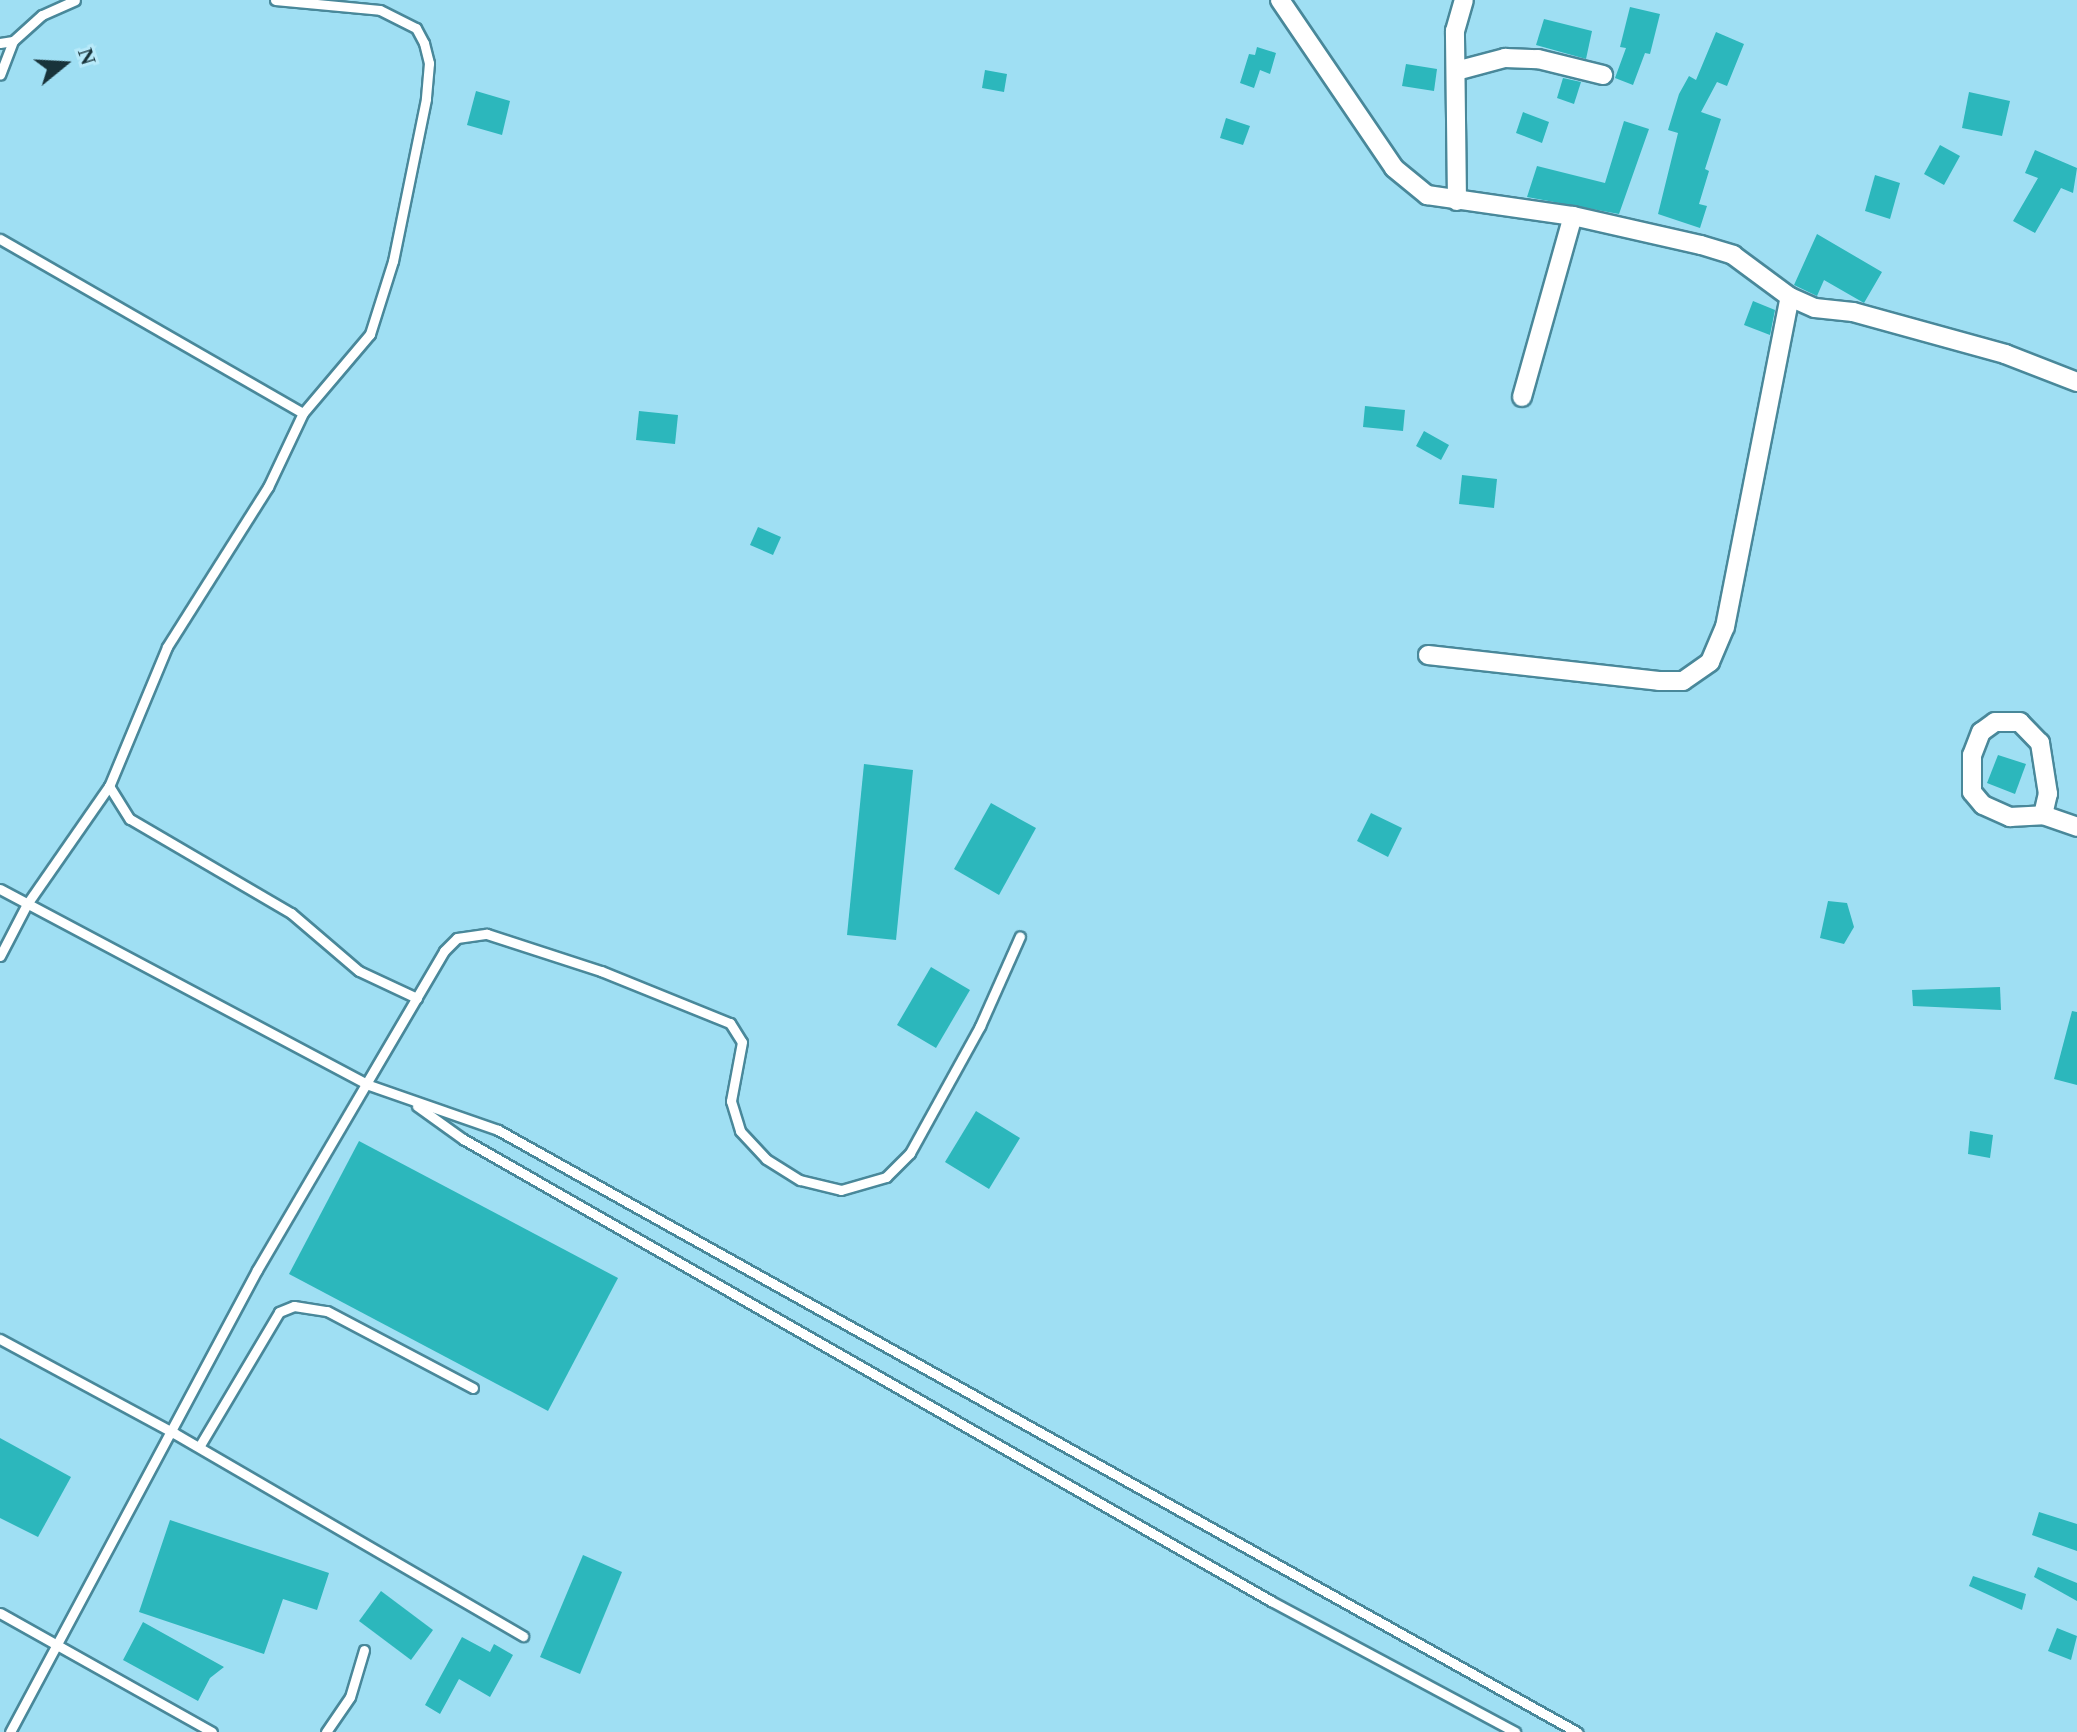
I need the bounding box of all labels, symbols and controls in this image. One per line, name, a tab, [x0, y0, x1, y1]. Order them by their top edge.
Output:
north arrow	[24, 24, 104, 104]
text: N	[73, 45, 102, 68]

